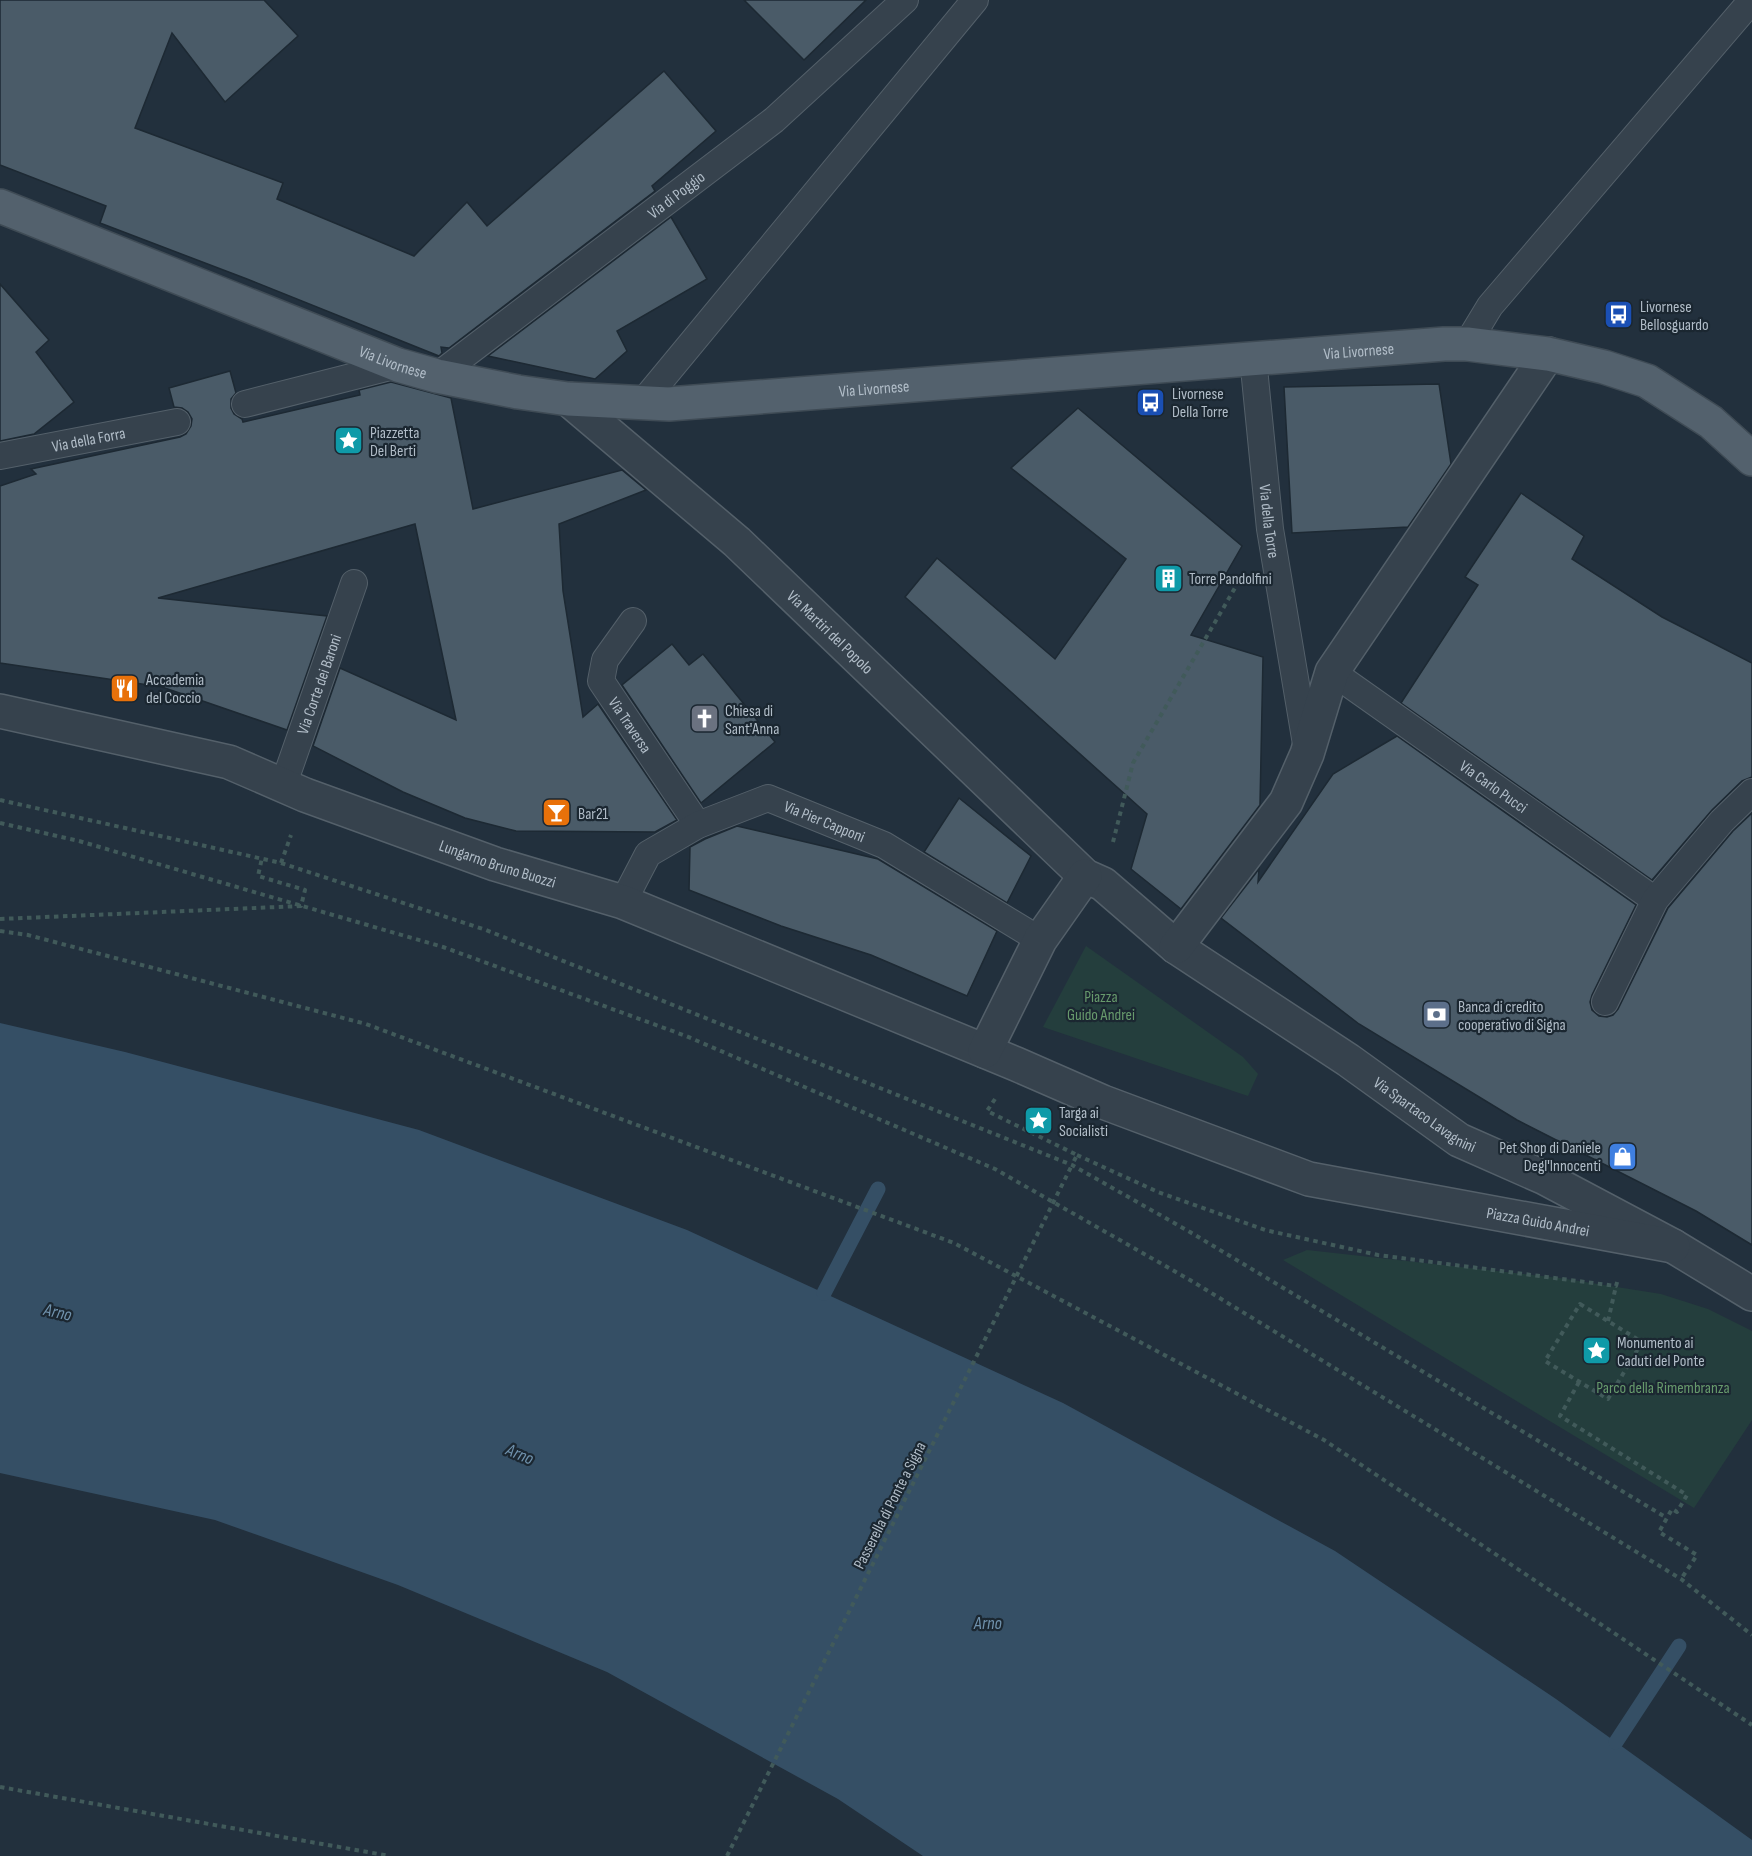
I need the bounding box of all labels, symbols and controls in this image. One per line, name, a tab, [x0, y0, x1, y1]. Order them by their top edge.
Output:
street label: Via di Poggio	[644, 168, 709, 224]
place label: Livornese Bellosguardo	[1640, 298, 1709, 335]
bus stop icon: Livornese Bellosguardo	[1603, 299, 1635, 331]
street label: Via Livornese	[1323, 340, 1395, 364]
street label: Via Livornese	[356, 342, 429, 384]
street label: Via Livornese	[838, 377, 910, 402]
place label: Livornese Della Torre	[1172, 385, 1228, 422]
bus stop icon: Livornese Della Torre	[1135, 386, 1167, 418]
street label: Via della Forra	[50, 424, 127, 457]
place label: Piazzetta Del Berti	[370, 424, 419, 461]
place icon: Piazzetta Del Berti	[333, 425, 365, 457]
street label: Via della Torre	[1255, 483, 1283, 560]
building icon: Torre Pandolfini	[1152, 562, 1184, 594]
place label: Torre Pandolfini	[1189, 570, 1272, 589]
street label: Via Martiri del Popolo	[782, 587, 877, 679]
street label: Via Corte dei Baroni	[294, 632, 346, 737]
place label: Accademia del Coccio	[145, 671, 204, 708]
restaurant icon: Accademia del Coccio	[109, 672, 141, 704]
street label: Via Traversa	[604, 694, 655, 757]
place label: Chiesa di Sant'Anna	[725, 702, 779, 739]
church icon: Chiesa di Sant'Anna	[688, 703, 720, 735]
street label: Via Carlo Pucci	[1455, 757, 1530, 818]
bar icon: Bar21	[541, 797, 573, 829]
street label: Via Pier Capponi	[781, 797, 867, 847]
place label: Bar21	[578, 805, 609, 824]
street label: Lungarno Bruno Buozzi	[436, 837, 558, 893]
park label: Piazza Guido Andrei	[1067, 988, 1135, 1025]
place label: Banca di credito cooperativo di Signa	[1458, 998, 1566, 1035]
bank icon: Banca di credito cooperativo di Signa	[1421, 999, 1453, 1031]
street label: Via Spartaco Lavagnini	[1369, 1074, 1478, 1157]
place label: Targa ai Socialisti	[1059, 1104, 1108, 1141]
place icon: Targa ai Socialisti	[1022, 1105, 1054, 1137]
place label: Pet Shop di Daniele Degl'Innocenti	[1499, 1139, 1601, 1176]
shop icon: Pet Shop di Daniele Degl'Innocenti	[1606, 1140, 1638, 1172]
street label: Piazza Guido Andrei	[1485, 1204, 1591, 1241]
water label: Arno	[41, 1299, 74, 1326]
place label: Monumento ai Caduti del Ponte	[1617, 1334, 1705, 1371]
place icon: Monumento ai Caduti del Ponte	[1580, 1335, 1612, 1367]
park label: Parco della Rimembranza	[1596, 1379, 1730, 1398]
water label: Arno	[502, 1439, 537, 1470]
street label: Passerella di Ponte a Signa	[850, 1439, 931, 1572]
water label: Arno	[973, 1613, 1003, 1634]

